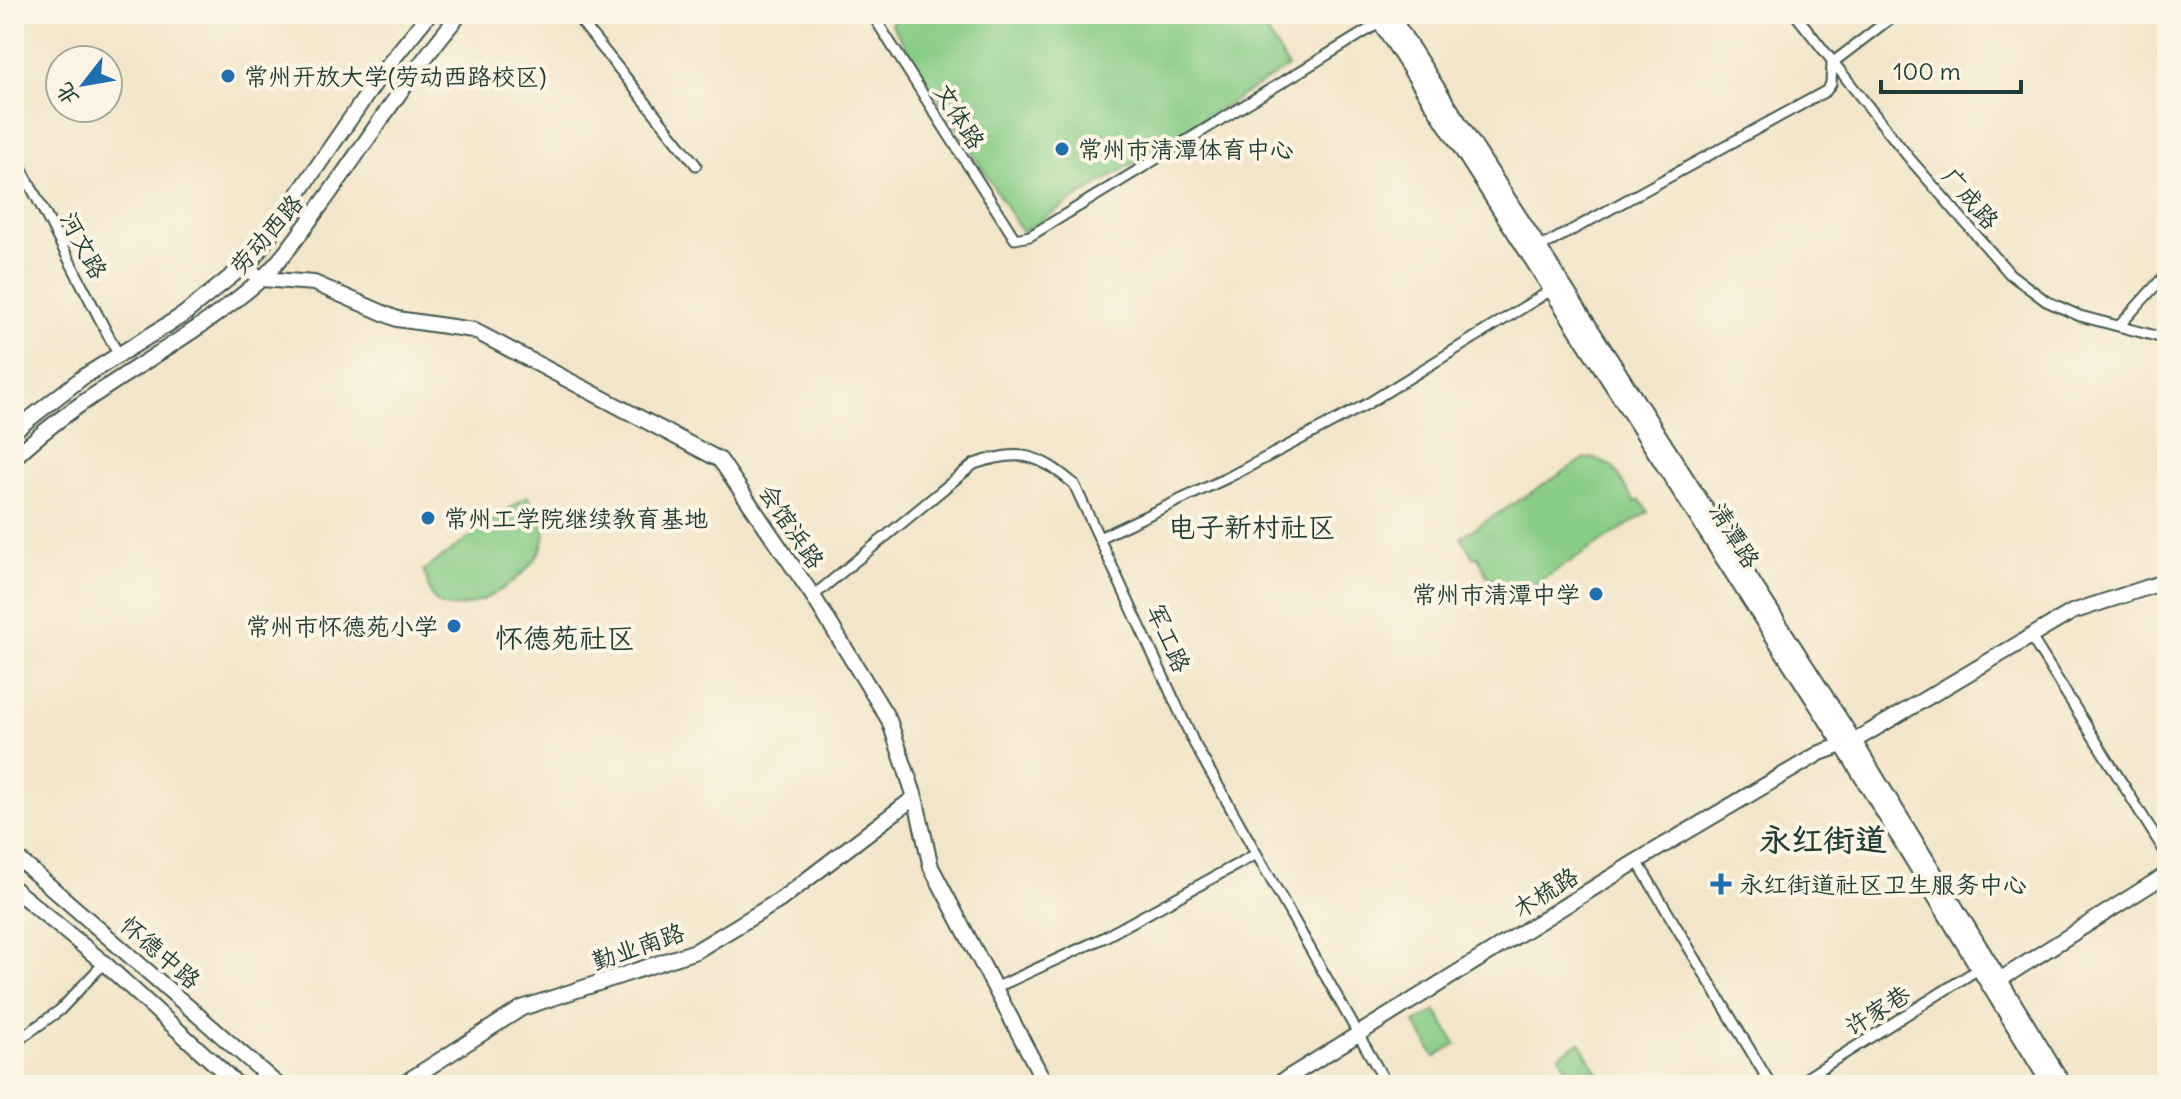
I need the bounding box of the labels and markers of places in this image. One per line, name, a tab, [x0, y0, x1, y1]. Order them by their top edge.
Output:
place label: 常州开放大学(劳动西路校区)	[244, 61, 547, 91]
marker: 常州开放大学(劳动西路校区)	[219, 67, 237, 85]
place label: 常州市清潭体育中心	[1078, 134, 1294, 164]
marker: 常州市清潭体育中心	[1053, 140, 1071, 158]
place label: 常州工学院继续教育基地	[444, 503, 708, 533]
marker: 常州工学院继续教育基地	[419, 509, 437, 527]
place label: 常州市清潭中学	[1412, 579, 1580, 609]
marker: 常州市清潭中学	[1587, 585, 1605, 603]
place label: 常州市怀德苑小学	[246, 611, 438, 641]
marker: 常州市怀德苑小学	[445, 617, 463, 635]
place label: 永红街道社区卫生服务中心	[1739, 869, 2027, 899]
marker: 永红街道社区卫生服务中心	[1710, 873, 1732, 895]

